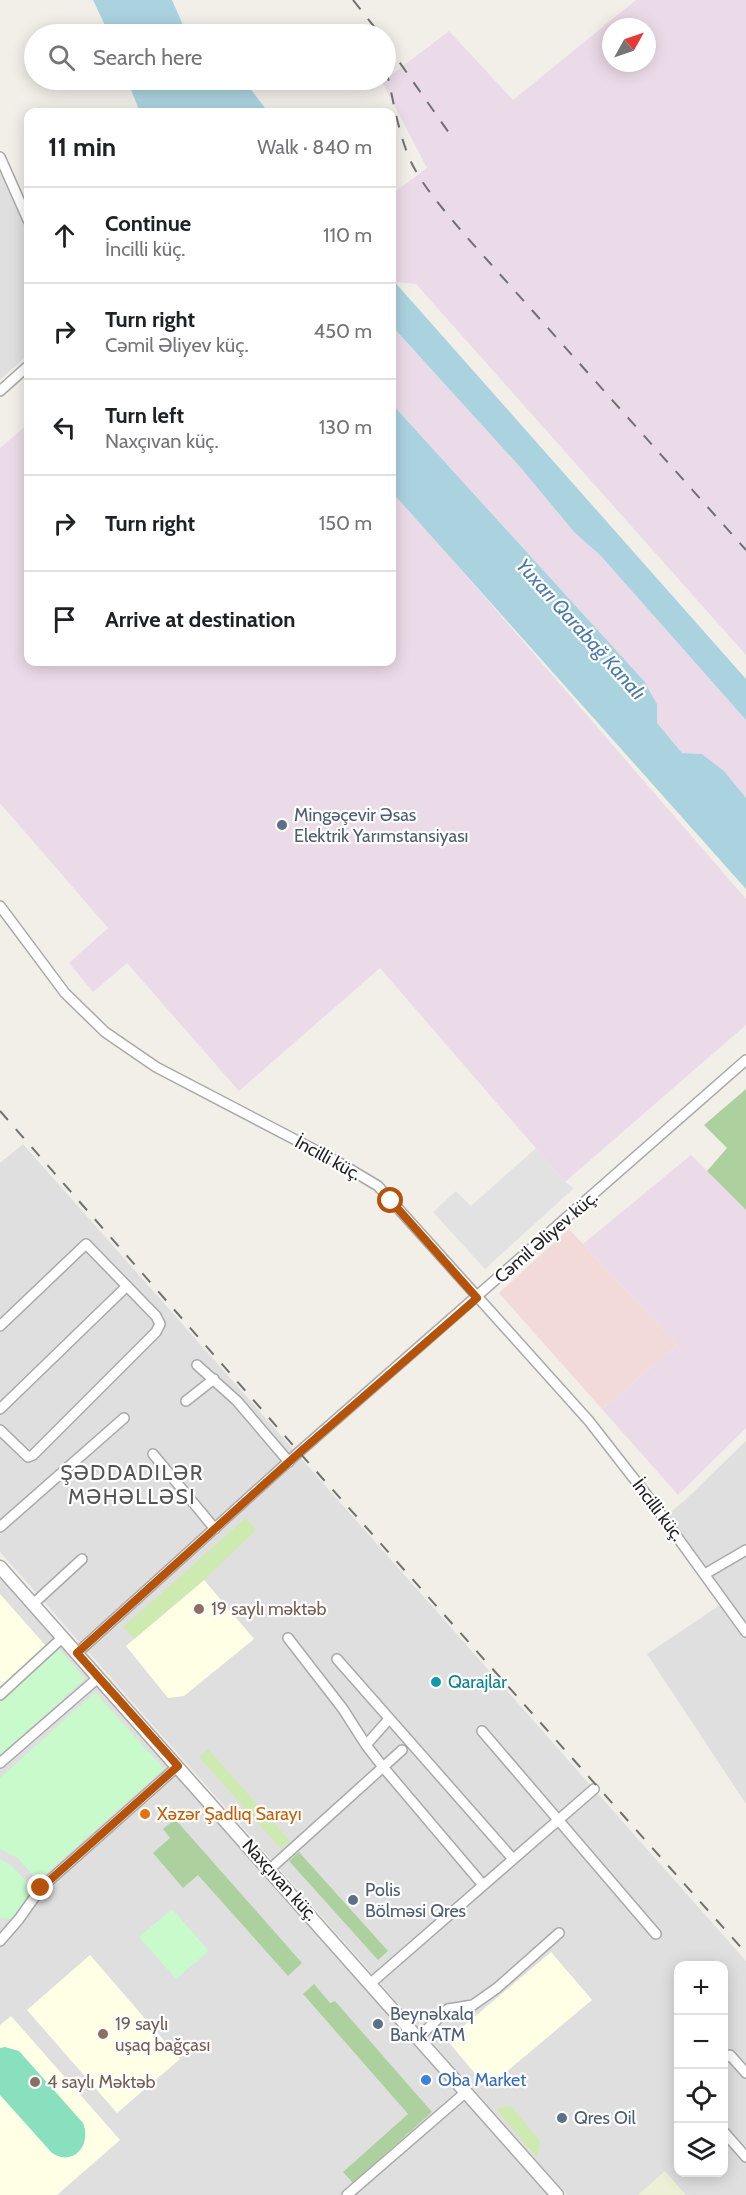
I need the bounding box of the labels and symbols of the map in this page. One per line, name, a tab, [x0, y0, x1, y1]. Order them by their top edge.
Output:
north arrow	[602, 18, 656, 72]
water label: Yuxarı Qarabağ Kanalı	[511, 554, 651, 704]
place label: Mingəçevir Əsas Elektrik Yarımstansiyası	[294, 804, 468, 847]
marker: Mingəçevir Əsas Elektrik Yarımstansiyası	[275, 818, 289, 832]
street label: İncilli küç.	[291, 1131, 365, 1185]
street label: Cəmil Əliyev küç.	[490, 1186, 602, 1288]
route start	[377, 1187, 403, 1213]
district label: ŞƏDDADILƏR MƏHƏLLƏSI	[60, 1460, 204, 1509]
street label: İncilli küç.	[627, 1474, 689, 1546]
place label: 19 saylı məktəb	[211, 1598, 326, 1620]
marker: 19 saylı məktəb	[192, 1602, 206, 1616]
place label: Qarajlar	[448, 1671, 507, 1693]
marker: Qarajlar	[429, 1675, 443, 1689]
place label: Xəzər Şadlıq Sarayı	[157, 1803, 302, 1825]
marker: Xəzər Şadlıq Sarayı	[138, 1807, 152, 1821]
street label: Naxçıvan küç.	[238, 1835, 322, 1925]
route end	[27, 1874, 53, 1900]
place label: Polis Bölməsi Qres	[365, 1879, 466, 1922]
marker: Polis Bölməsi Qres	[346, 1893, 360, 1907]
place label: Beynəlxalq Bank ATM	[390, 2003, 474, 2046]
place label: 19 saylı uşaq bağçası	[115, 2013, 210, 2056]
marker: Beynəlxalq Bank ATM	[371, 2017, 385, 2031]
marker: 19 saylı uşaq bağçası	[96, 2027, 110, 2041]
place label: Oba Market	[438, 2069, 526, 2091]
place label: 4 saylı Məktəb	[47, 2071, 156, 2093]
marker: Oba Market	[419, 2073, 433, 2087]
marker: 4 saylı Məktəb	[28, 2075, 42, 2089]
place label: Qres Oil	[574, 2107, 636, 2129]
marker: Qres Oil	[555, 2111, 569, 2125]

